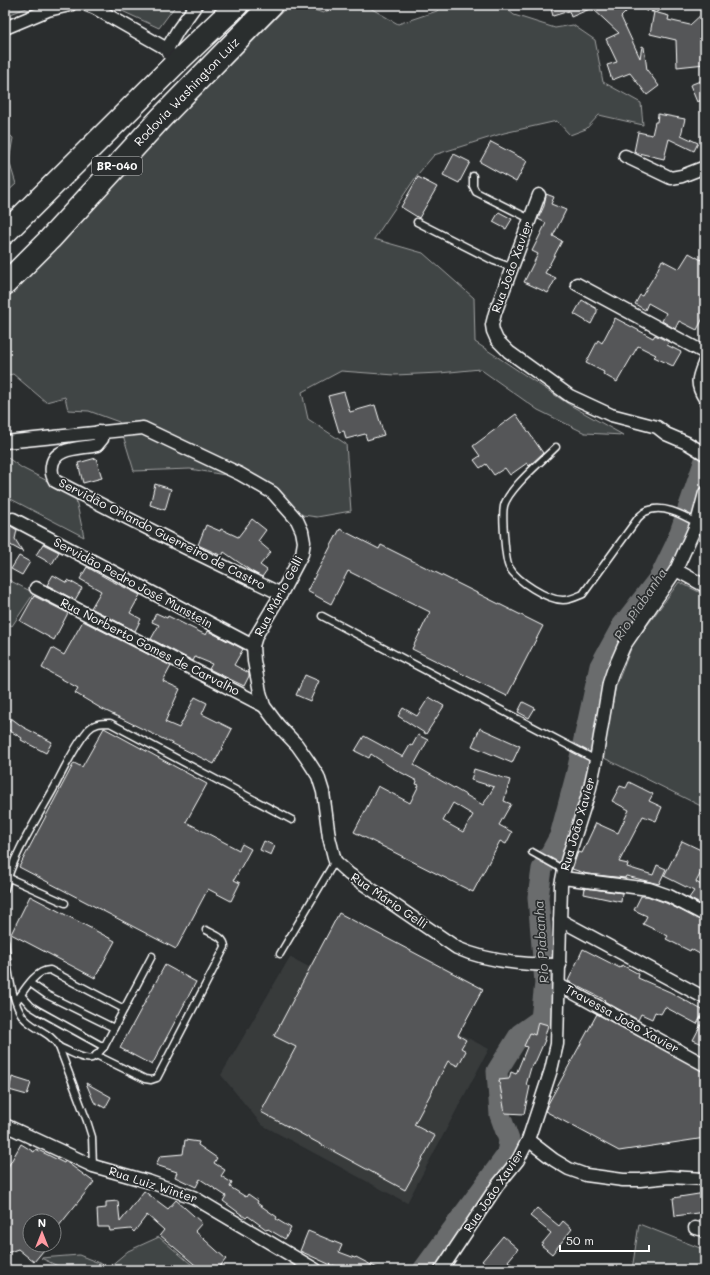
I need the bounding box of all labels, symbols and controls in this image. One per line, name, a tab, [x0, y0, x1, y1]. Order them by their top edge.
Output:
street label: Rodovia Washington Luiz	[130, 33, 243, 149]
road number: BR-040	[92, 157, 142, 175]
street label: Rua João Xavier	[487, 219, 535, 315]
street label: Servidão Orlando Guerreiro de Castro	[56, 474, 268, 592]
street label: Servidão Pedro José Munstein	[51, 533, 216, 631]
street label: Rua Mário Gelli	[250, 552, 306, 639]
water label: Rio Piabanha	[609, 564, 670, 643]
street label: Rua Norberto Gomes de Carvalho	[58, 594, 243, 698]
street label: Rua João Xavier	[556, 775, 598, 872]
street label: Rua Mário Gelli	[348, 869, 431, 932]
water label: Rio Piabanha	[529, 900, 552, 984]
street label: Travessa João Xavier	[563, 980, 682, 1056]
street label: Rua João Xavier	[460, 1146, 527, 1235]
street label: Rua Luiz Winter	[107, 1162, 200, 1206]
north arrow	[22, 1213, 62, 1253]
text: N	[38, 1215, 46, 1230]
scale bar	[560, 1227, 649, 1253]
text: 50 m	[566, 1232, 594, 1248]

